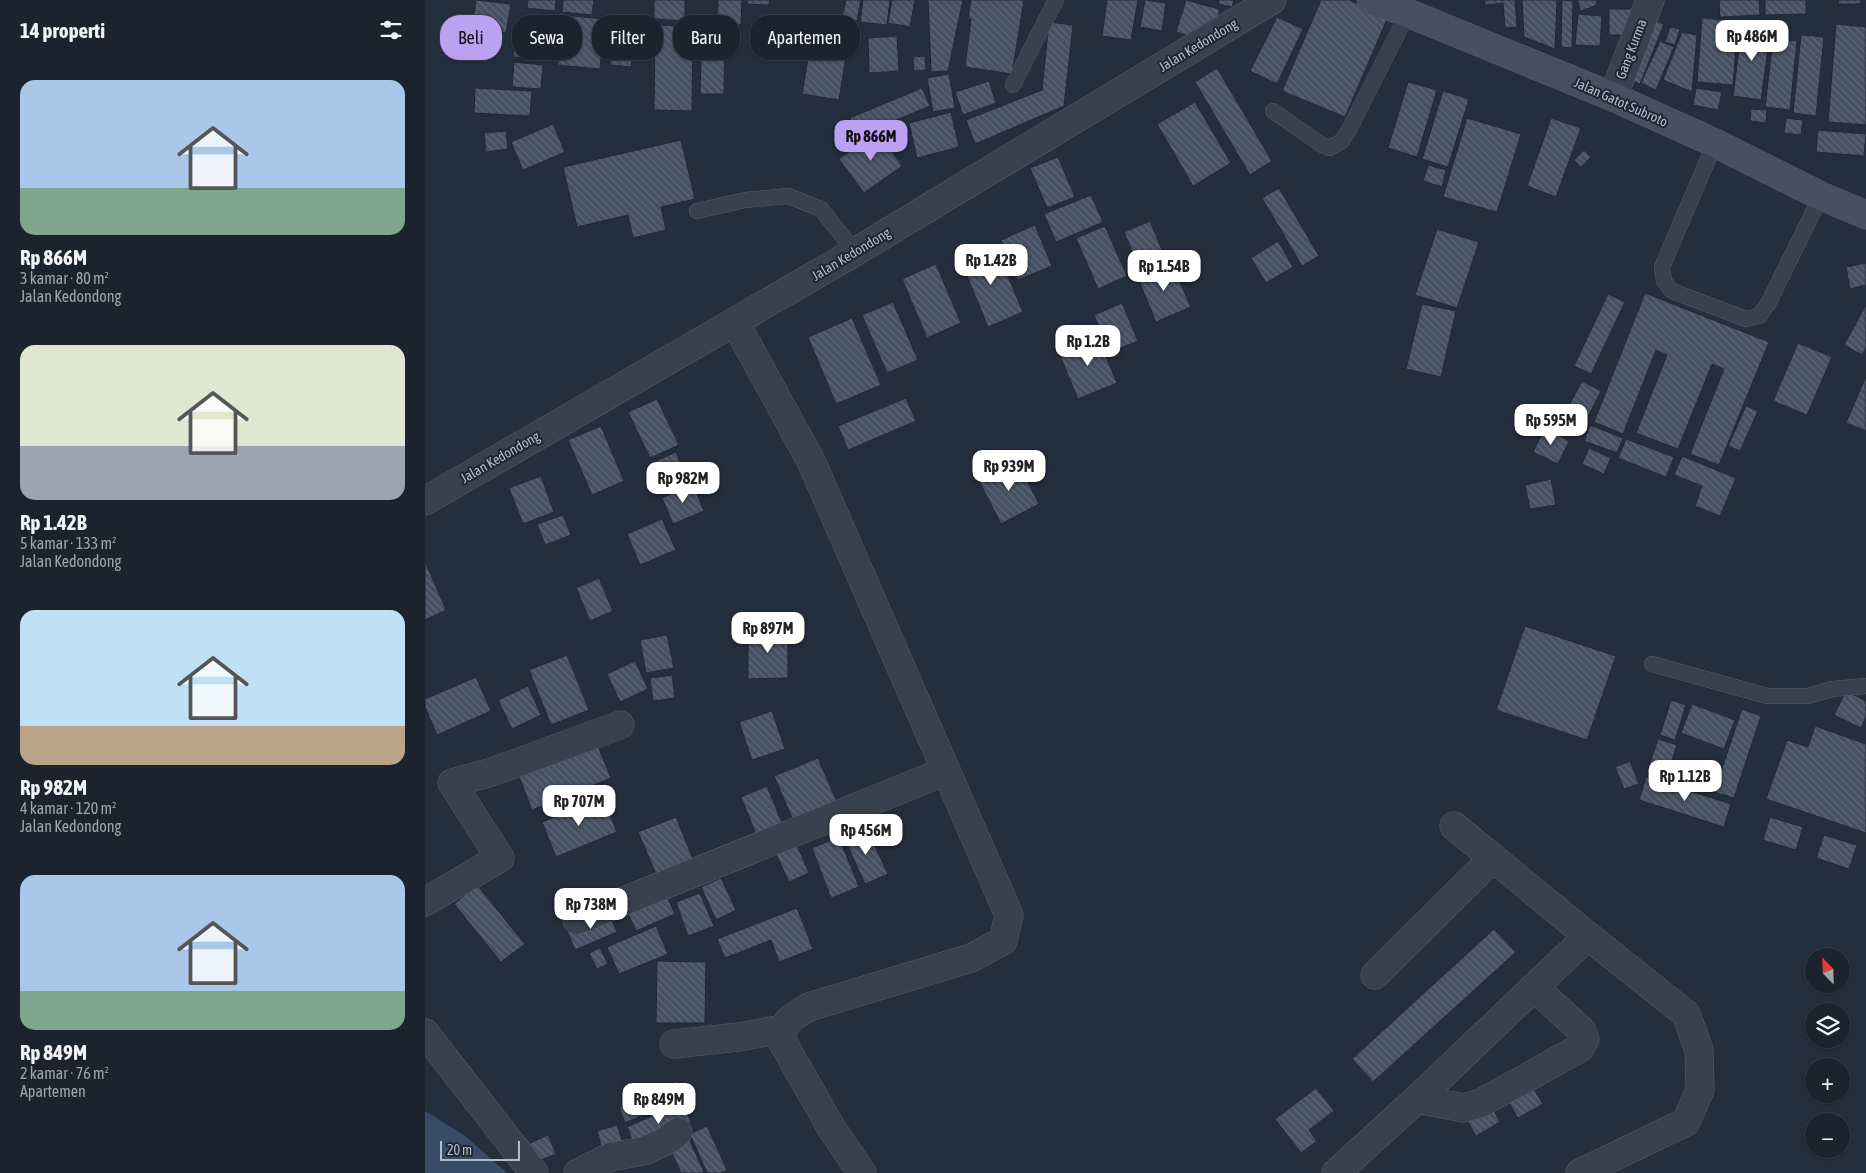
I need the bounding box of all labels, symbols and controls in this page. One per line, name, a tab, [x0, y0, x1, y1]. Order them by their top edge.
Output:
chip: Beli	[440, 15, 502, 60]
chip: Sewa	[512, 15, 582, 60]
chip: Filter	[592, 15, 663, 60]
chip: Baru	[673, 15, 740, 60]
chip: Apartemen	[750, 15, 860, 60]
street label: Jalan Kedondong	[1156, 15, 1240, 75]
icon: filters	[377, 16, 405, 44]
street label: Gang Kurma	[1612, 17, 1650, 81]
text: 14 properti	[20, 18, 105, 42]
pin: Rp 486M	[1706, 20, 1798, 62]
text: Rp 486M	[1726, 27, 1778, 45]
street label: Jalan Gatot Subroto	[1572, 74, 1670, 130]
icon: home	[168, 113, 258, 203]
pin: Rp 866M	[825, 120, 917, 162]
text: Rp 866M	[845, 127, 897, 145]
street label: Jalan Kedondong	[809, 224, 893, 284]
pin: Rp 1.42B	[939, 244, 1043, 286]
text: Rp 866M	[20, 245, 87, 269]
pin: Rp 1.54B	[1112, 250, 1216, 292]
text: Rp 1.42B	[966, 251, 1016, 269]
text: Rp 1.54B	[1139, 257, 1189, 275]
text: 3 kamar · 80 m²	[20, 269, 109, 287]
text: Jalan Kedondong	[20, 287, 122, 305]
pin: Rp 1.2B	[1042, 324, 1134, 367]
text: Rp 1.2B	[1066, 332, 1110, 350]
icon: home	[168, 378, 258, 468]
pin: Rp 595M	[1505, 404, 1597, 446]
text: Rp 595M	[1525, 411, 1577, 429]
street label: Jalan Kedondong	[458, 428, 542, 486]
pin: Rp 939M	[963, 450, 1055, 492]
text: Rp 939M	[983, 457, 1035, 475]
pin: Rp 982M	[637, 462, 729, 504]
text: Rp 982M	[657, 469, 709, 487]
text: Rp 1.42B	[20, 510, 87, 534]
text: 5 kamar · 133 m²	[20, 534, 116, 552]
text: Jalan Kedondong	[20, 552, 122, 570]
pin: Rp 897M	[722, 612, 814, 654]
text: Rp 897M	[742, 619, 794, 637]
icon: home	[168, 643, 258, 733]
pin: Rp 1.12B	[1633, 760, 1737, 802]
text: Rp 1.12B	[1660, 767, 1710, 785]
text: Rp 982M	[20, 775, 87, 799]
pin: Rp 707M	[533, 784, 625, 827]
text: Rp 707M	[553, 792, 605, 810]
text: 4 kamar · 120 m²	[20, 799, 116, 817]
pin: Rp 456M	[820, 814, 912, 856]
text: Jalan Kedondong	[20, 817, 122, 835]
text: Rp 456M	[840, 821, 892, 839]
pin: Rp 738M	[545, 888, 637, 930]
text: Rp 738M	[565, 895, 617, 913]
icon: home	[168, 908, 258, 998]
north arrow	[1805, 948, 1850, 992]
map controls	[1805, 948, 1850, 1158]
button: layers	[1805, 1003, 1850, 1048]
text: Rp 849M	[20, 1040, 87, 1064]
button: +	[1805, 1058, 1850, 1103]
text: 2 kamar · 76 m²	[20, 1064, 109, 1082]
text: Apartemen	[20, 1082, 86, 1100]
pin: Rp 849M	[613, 1082, 705, 1125]
text: Rp 849M	[633, 1090, 685, 1108]
button: −	[1805, 1113, 1850, 1158]
scale bar	[440, 1138, 520, 1161]
text: 20 m	[447, 1142, 472, 1158]

